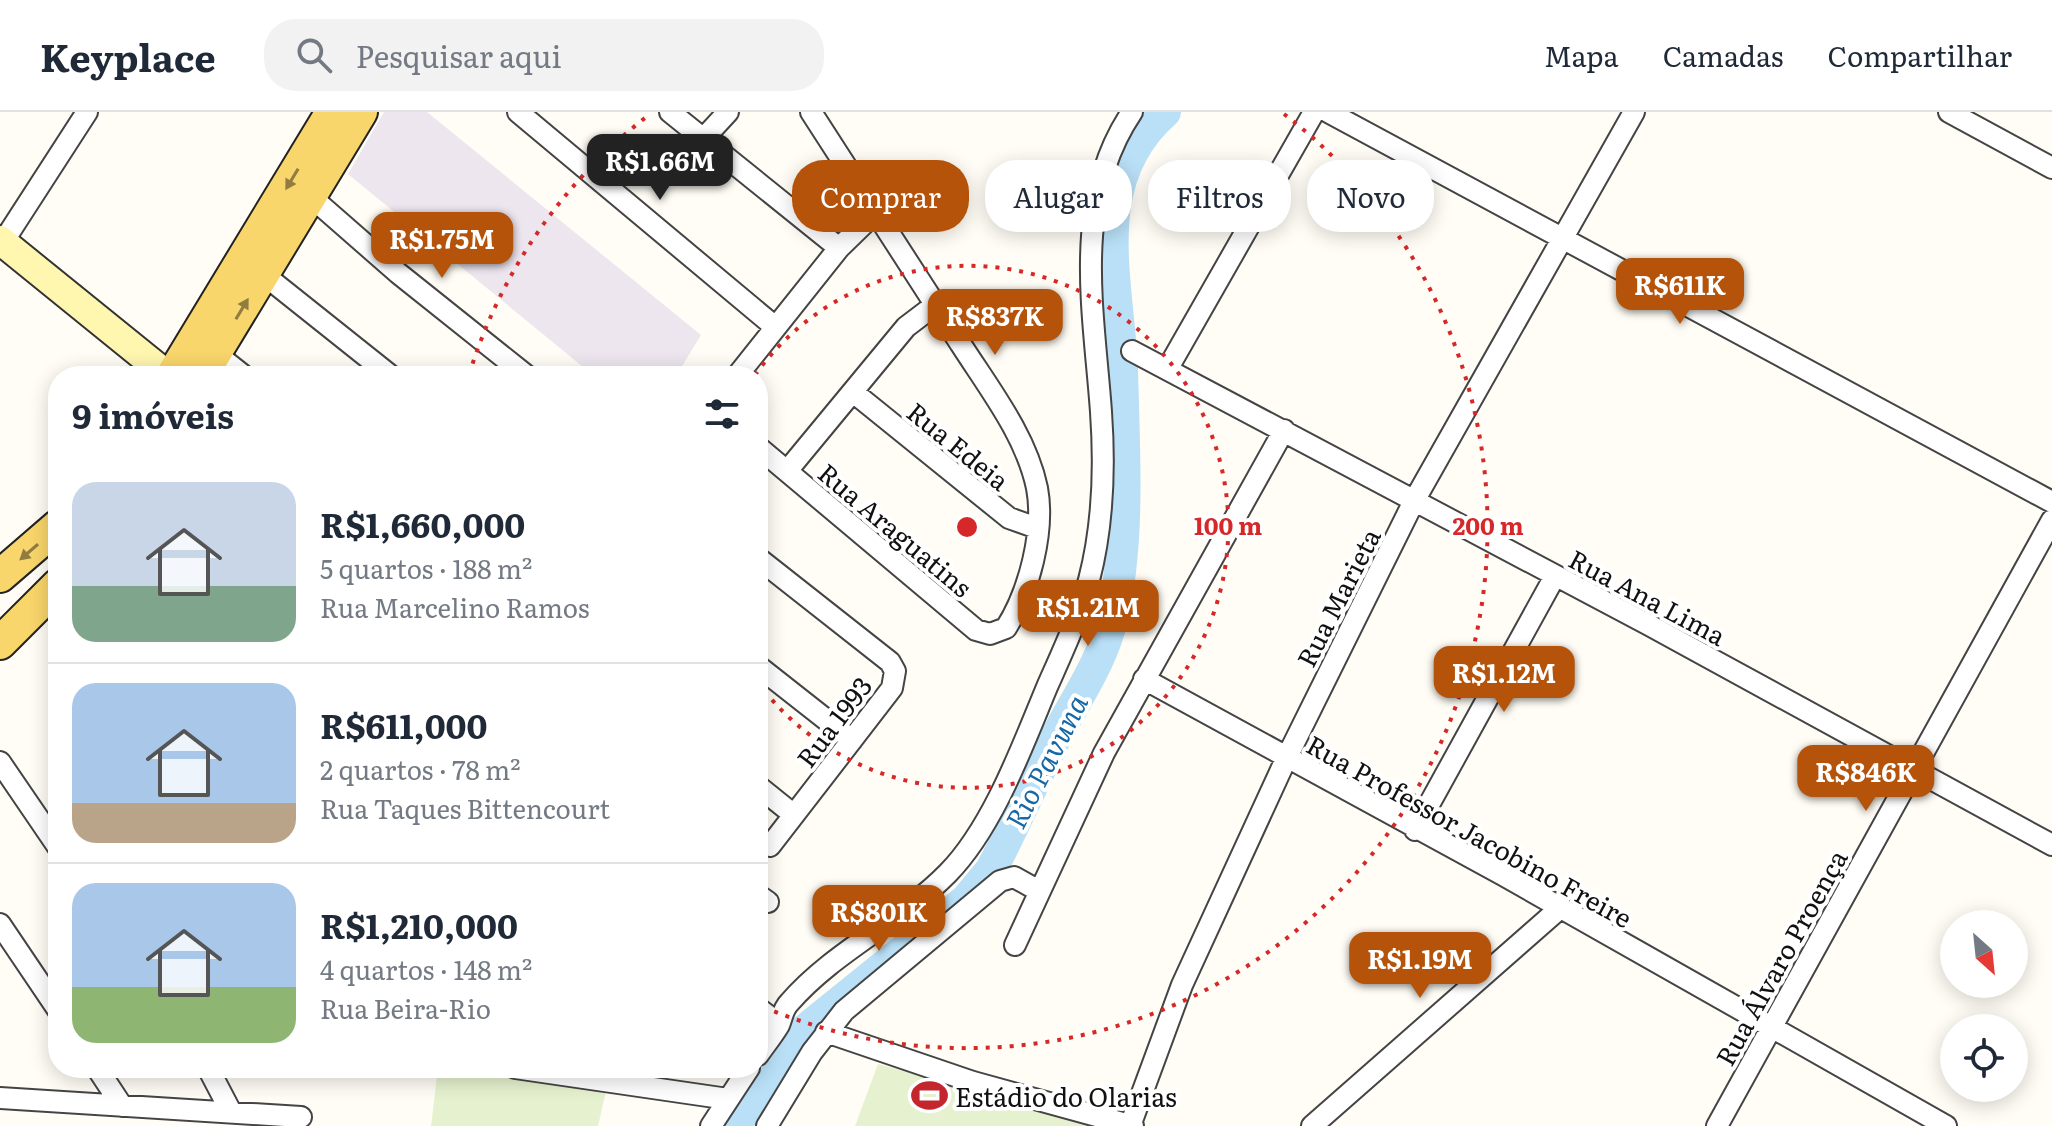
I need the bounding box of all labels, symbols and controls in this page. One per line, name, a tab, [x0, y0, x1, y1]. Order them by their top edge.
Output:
search box	[264, 19, 824, 91]
text: Keyplace	[40, 27, 216, 84]
icon: search	[292, 33, 336, 77]
text: Pesquisar aqui	[356, 33, 562, 77]
text: Mapa	[1544, 34, 1619, 76]
text: Camadas	[1663, 34, 1783, 76]
text: Compartilhar	[1827, 34, 2012, 76]
pin: R$1.66M	[586, 134, 734, 202]
text: R$1.66M	[605, 140, 715, 179]
chip: Comprar	[792, 160, 969, 232]
chip: Alugar	[985, 160, 1132, 232]
chip: Filtros	[1148, 160, 1291, 232]
chip: Novo	[1307, 160, 1434, 232]
one-way arrow	[285, 168, 299, 190]
pin: R$1.75M	[368, 212, 516, 280]
text: R$1.75M	[389, 218, 495, 257]
pin: R$611K	[1615, 258, 1745, 326]
text: R$611K	[1634, 264, 1726, 303]
pin: R$837K	[930, 289, 1060, 357]
text: R$837K	[946, 295, 1044, 334]
one-way arrow	[235, 298, 249, 320]
text: 9 imóveis	[72, 389, 234, 439]
icon: filters	[700, 392, 744, 436]
street label: Rua Edeia	[899, 392, 1019, 498]
street label: Rua Araguatins	[811, 453, 981, 605]
text: R$1,660,000	[320, 498, 525, 548]
text: 100 m	[1194, 507, 1262, 542]
text: 200 m	[1452, 507, 1524, 542]
centre of rings	[953, 513, 981, 541]
icon: home	[136, 514, 232, 610]
street label: Rua Marieta	[1285, 521, 1389, 673]
street label: Rua Ana Lima	[1563, 538, 1733, 654]
one-way arrow	[20, 542, 39, 560]
text: 5 quartos · 188 m²	[320, 548, 532, 587]
pin: R$1.21M	[1014, 580, 1162, 648]
text: R$1.21M	[1036, 586, 1140, 625]
text: Rua Marcelino Ramos	[320, 587, 589, 626]
pin: R$1.12M	[1430, 646, 1578, 714]
text: R$1.12M	[1452, 652, 1556, 691]
street label: Rua 1993	[786, 667, 880, 775]
water label: Rio Pavuna	[993, 687, 1097, 835]
text: R$611,000	[320, 699, 487, 749]
icon: home	[136, 715, 232, 811]
street label: Rua Professor Jacobino Freire	[1300, 724, 1640, 936]
pin: R$846K	[1801, 745, 1931, 813]
text: 2 quartos · 78 m²	[320, 749, 521, 788]
text: R$846K	[1815, 751, 1917, 790]
text: Rua Taques Bittencourt	[320, 788, 610, 827]
street label: Rua Álvaro Proença	[1704, 842, 1856, 1072]
pin: R$801K	[814, 885, 944, 953]
text: R$801K	[830, 891, 928, 930]
text: R$1,210,000	[320, 899, 518, 949]
north arrow	[1940, 910, 2028, 998]
map controls	[1940, 910, 2028, 1102]
icon: home	[136, 915, 232, 1011]
pin: R$1.19M	[1346, 932, 1494, 1000]
text: R$1.19M	[1367, 938, 1473, 977]
text: 4 quartos · 148 m²	[320, 949, 532, 988]
text: Rua Beira-Rio	[320, 988, 491, 1027]
button: locate	[1940, 1014, 2028, 1102]
sports icon: Estádio do Olarias	[910, 1076, 948, 1114]
place label: Estádio do Olarias	[955, 1076, 1177, 1115]

